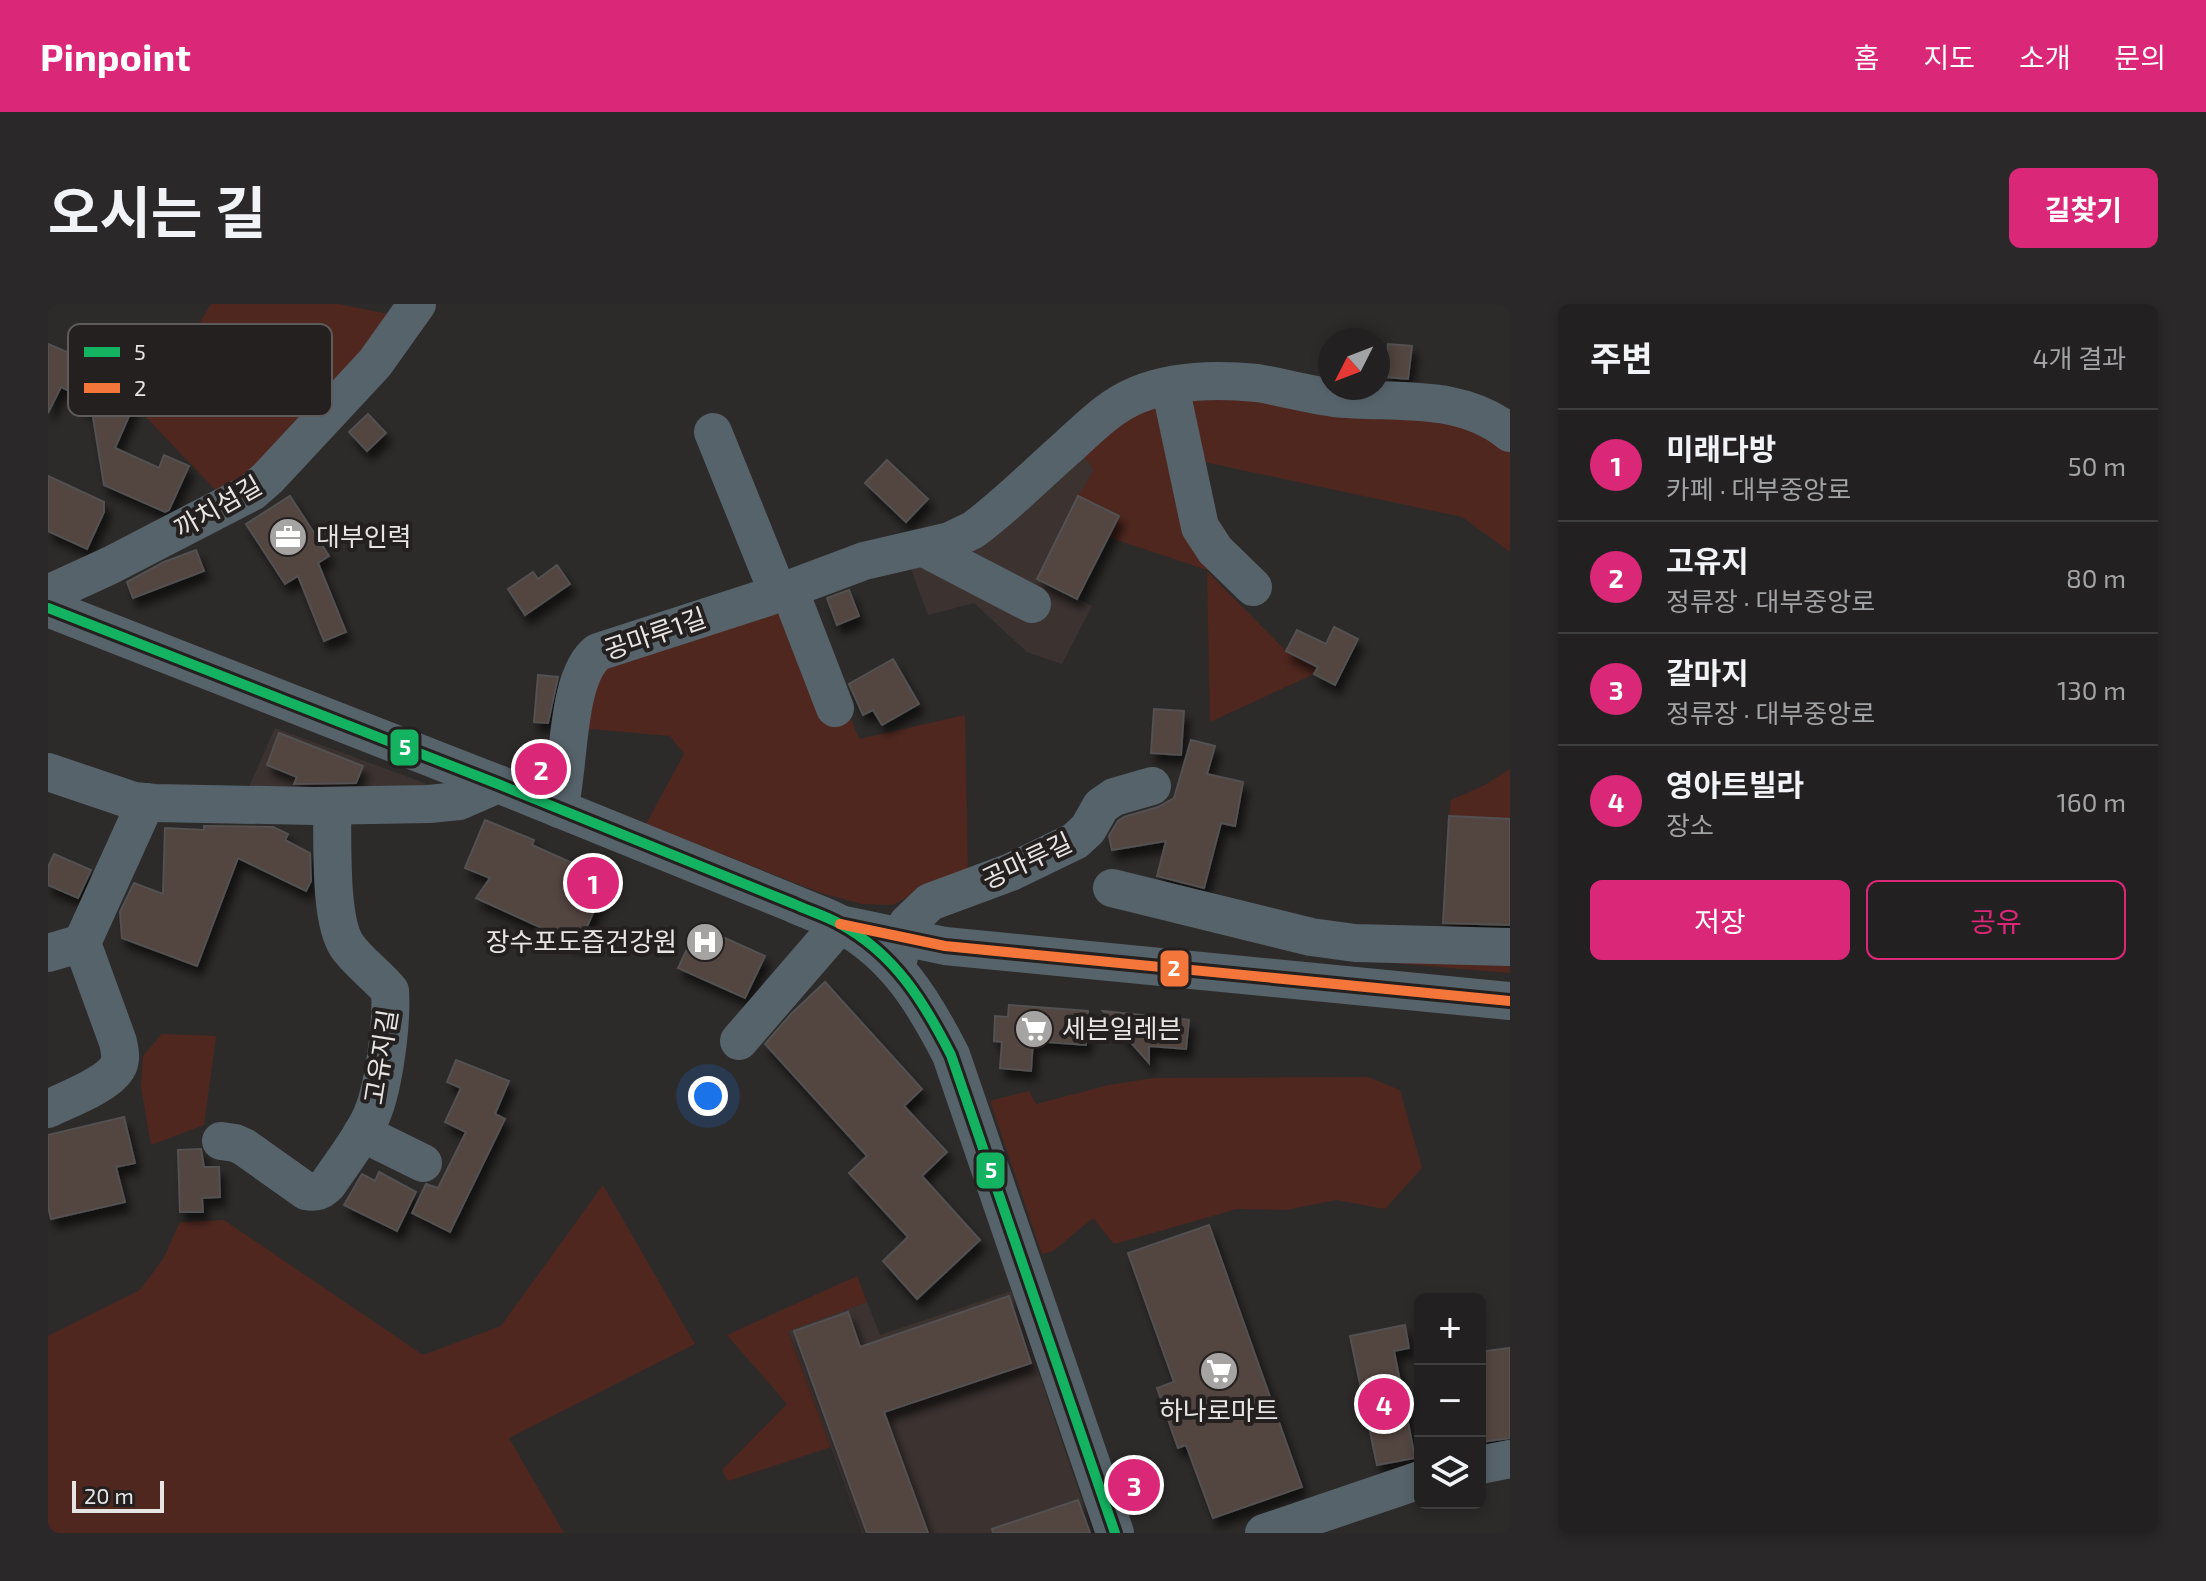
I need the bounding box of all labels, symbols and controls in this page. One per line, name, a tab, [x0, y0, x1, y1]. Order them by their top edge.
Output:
text: Pinpoint	[40, 33, 191, 79]
text: 홈	[1854, 40, 1879, 74]
text: 지도	[1923, 40, 1975, 74]
text: 소개	[2019, 40, 2070, 74]
text: 문의	[2114, 40, 2166, 74]
button: 길찾기	[2009, 168, 2158, 248]
text: 오시는 길	[48, 177, 266, 244]
legend	[68, 324, 332, 416]
north arrow	[1318, 328, 1390, 400]
text: 주변	[1590, 337, 1653, 378]
text: 5	[134, 338, 146, 364]
text: 4개 결과	[2032, 342, 2126, 373]
text: 2	[134, 374, 146, 400]
text: 미래다방	[1666, 430, 1776, 466]
text: 1	[1610, 450, 1622, 481]
text: 50 m	[2068, 450, 2126, 481]
street label: 까치섬길	[168, 468, 266, 543]
text: 카페 · 대부중앙로	[1666, 473, 1851, 504]
office icon: 대부인력	[267, 516, 309, 558]
place label: 대부인력	[316, 520, 412, 551]
text: 고유지	[1666, 542, 1749, 578]
text: 2	[1608, 562, 1624, 593]
text: 80 m	[2066, 562, 2126, 593]
text: 정류장 · 대부중앙로	[1666, 585, 1875, 616]
street label: 공마루1길	[599, 601, 710, 664]
text: 갈마지	[1666, 654, 1749, 690]
text: 3	[1609, 674, 1623, 705]
text: 130 m	[2057, 674, 2126, 705]
text: 정류장 · 대부중앙로	[1666, 697, 1875, 728]
line badge: 5	[389, 728, 420, 767]
text: 5	[399, 733, 411, 759]
pin: 2	[515, 739, 567, 799]
text: 영아트빌라	[1666, 766, 1804, 802]
text: 4	[1608, 786, 1624, 817]
text: 160 m	[2057, 786, 2126, 817]
text: 장소	[1666, 809, 1714, 840]
street label: 공마루길	[976, 825, 1076, 894]
pin: 1	[567, 853, 619, 913]
button: 저장	[1590, 880, 1850, 960]
button: 공유	[1866, 880, 2126, 960]
hospital icon: 장수포도즙건강원	[684, 921, 726, 963]
place label: 장수포도즙건강원	[486, 925, 677, 956]
line badge: 2	[1159, 949, 1190, 988]
text: 2	[1168, 954, 1180, 980]
street label: 고유지길	[357, 1007, 402, 1106]
supermarket icon: 세븐일레븐	[1013, 1008, 1055, 1050]
place label: 세븐일레븐	[1062, 1012, 1182, 1043]
your location	[688, 1076, 728, 1116]
line badge: 5	[975, 1151, 1006, 1190]
text: 5	[985, 1156, 997, 1182]
map controls	[1414, 1293, 1486, 1509]
button: +	[1414, 1293, 1486, 1365]
supermarket icon: 하나로마트	[1198, 1350, 1240, 1392]
button: −	[1414, 1365, 1486, 1437]
pin: 4	[1358, 1374, 1410, 1434]
place label: 하나로마트	[1159, 1394, 1279, 1425]
button: layers	[1414, 1437, 1486, 1509]
pin: 3	[1108, 1455, 1160, 1515]
scale bar	[72, 1477, 164, 1513]
text: 20 m	[84, 1482, 134, 1508]

